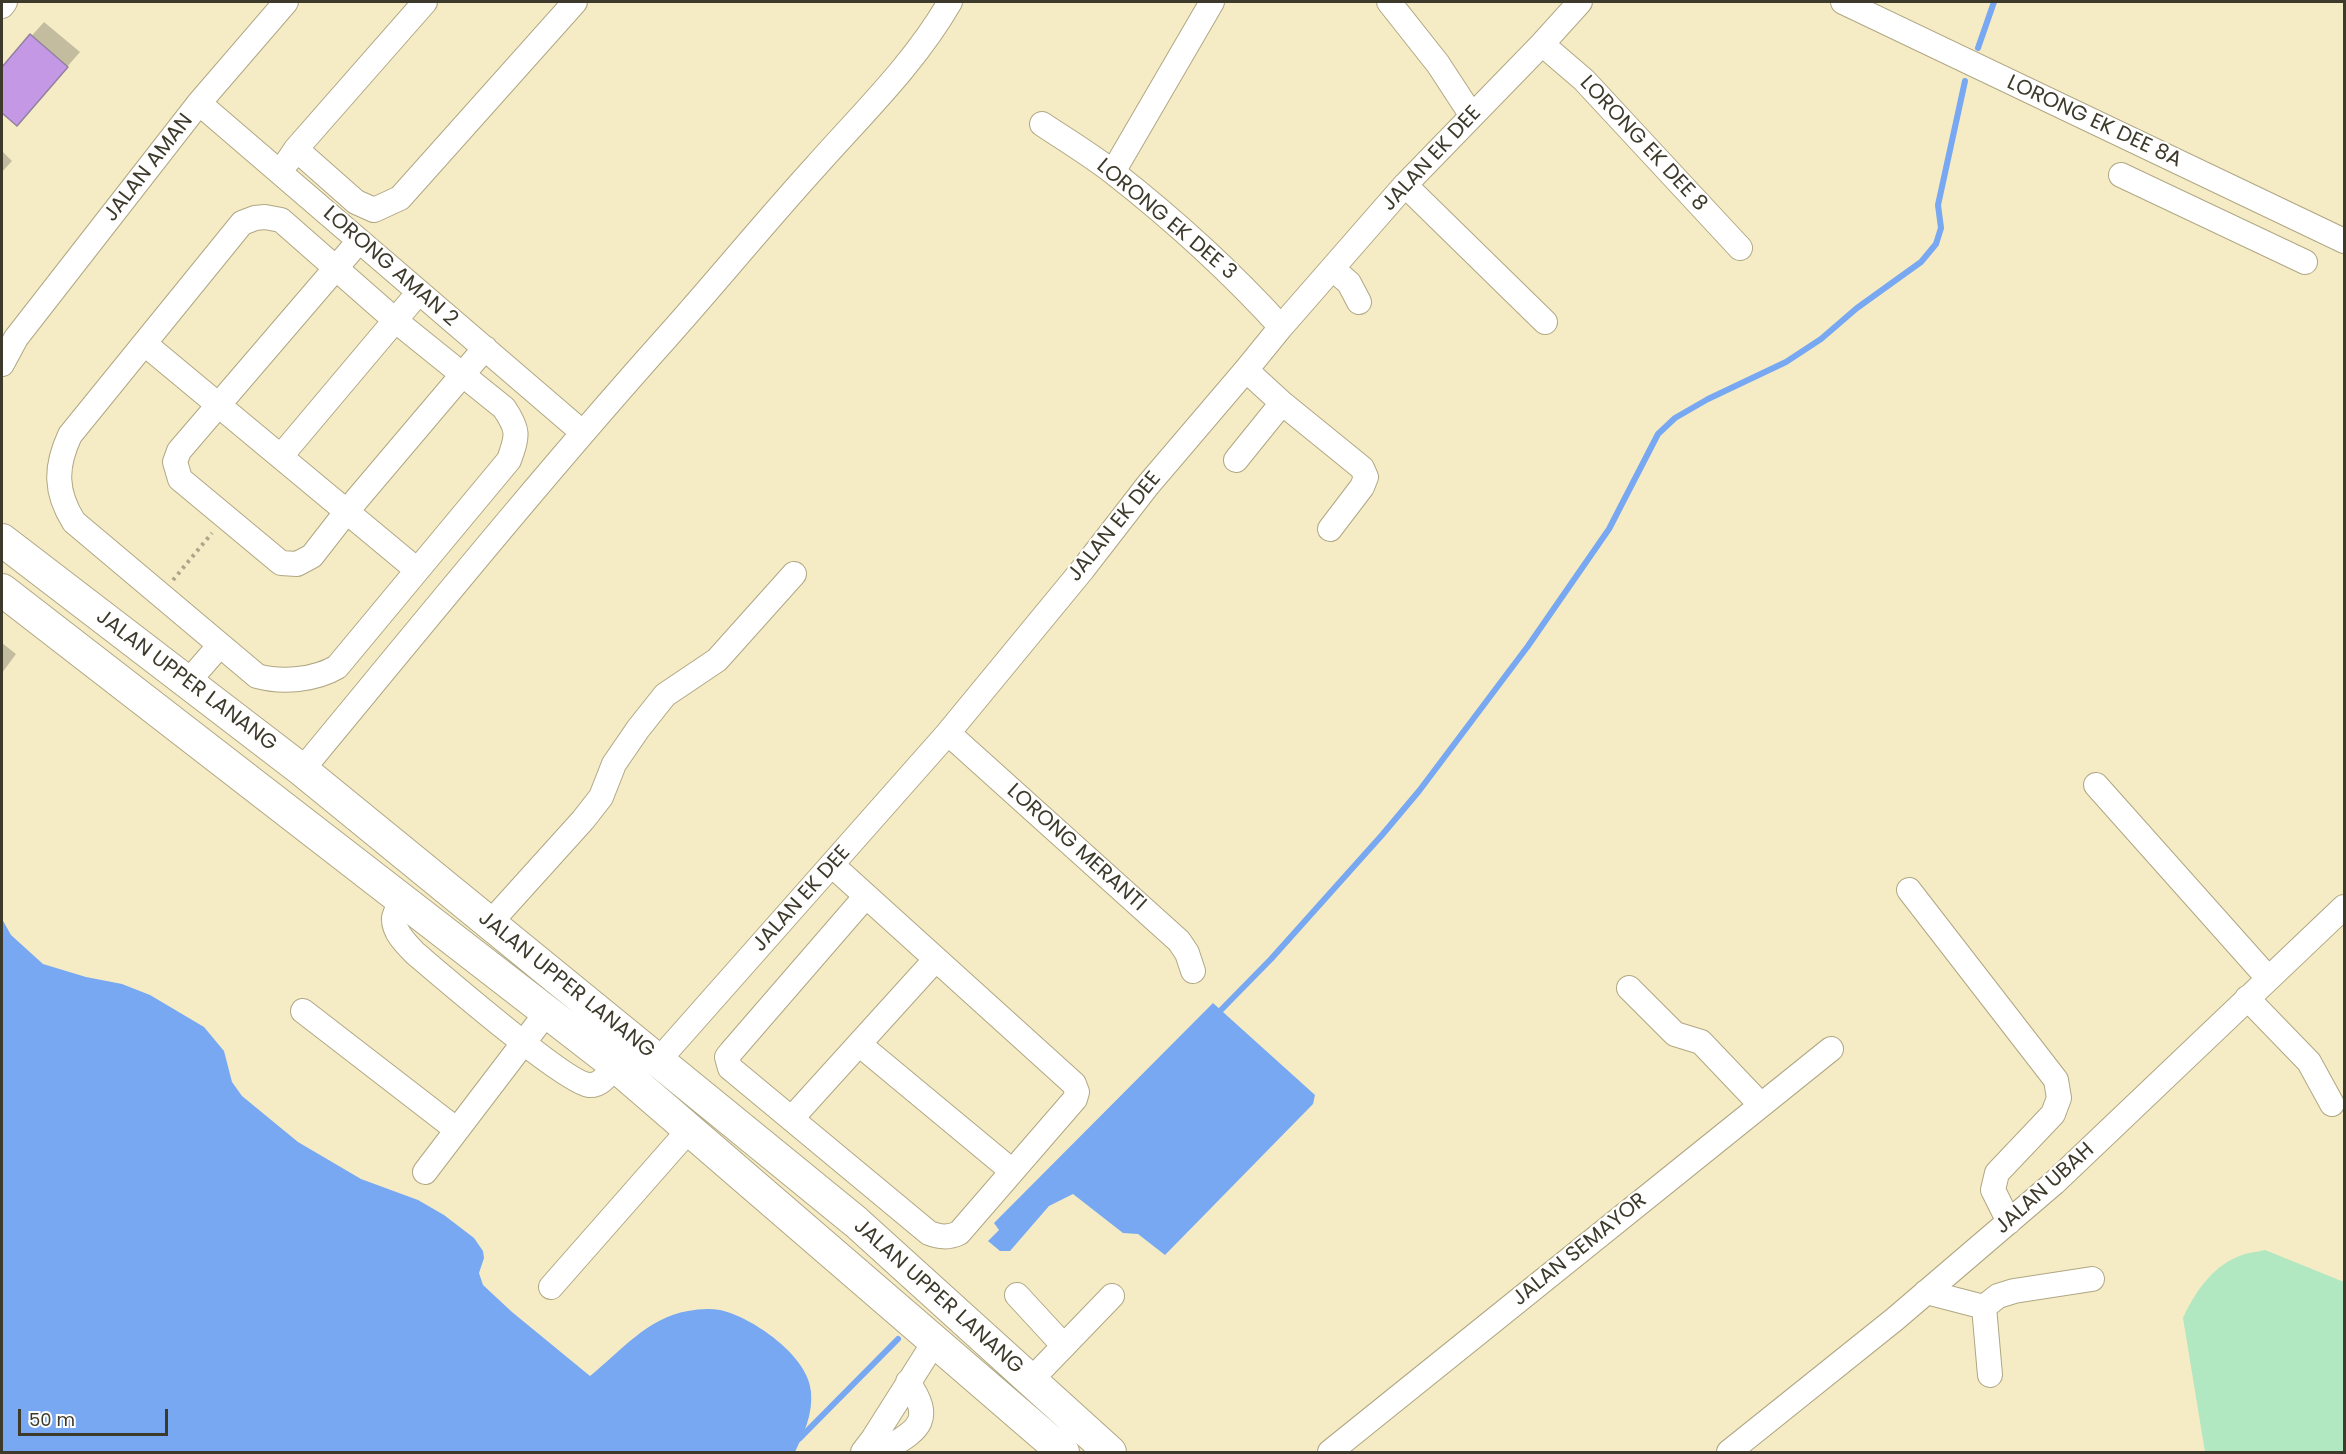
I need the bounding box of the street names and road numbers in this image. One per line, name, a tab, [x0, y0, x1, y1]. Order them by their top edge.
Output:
street label: LORONG EK DEE 8A	[2003, 70, 2185, 174]
street label: LORONG EK DEE 8	[1574, 71, 1712, 217]
street label: JALAN EK DEE	[1377, 101, 1487, 217]
street label: JALAN AMAN	[99, 109, 199, 227]
street label: LORONG EK DEE 3	[1091, 154, 1241, 286]
street label: LORONG AMAN 2	[317, 202, 463, 332]
street label: JALAN EK DEE	[1063, 467, 1167, 587]
street label: JALAN UPPER LANANG	[91, 605, 281, 757]
street label: LORONG MERANTI	[1001, 779, 1151, 917]
street label: JALAN EK DEE	[748, 841, 856, 957]
street label: JALAN UPPER LANANG	[473, 906, 659, 1064]
street label: JALAN UBAH	[1990, 1138, 2100, 1240]
street label: JALAN SEMAYOR	[1508, 1188, 1652, 1312]
street label: JALAN UPPER LANANG	[848, 1214, 1028, 1380]

